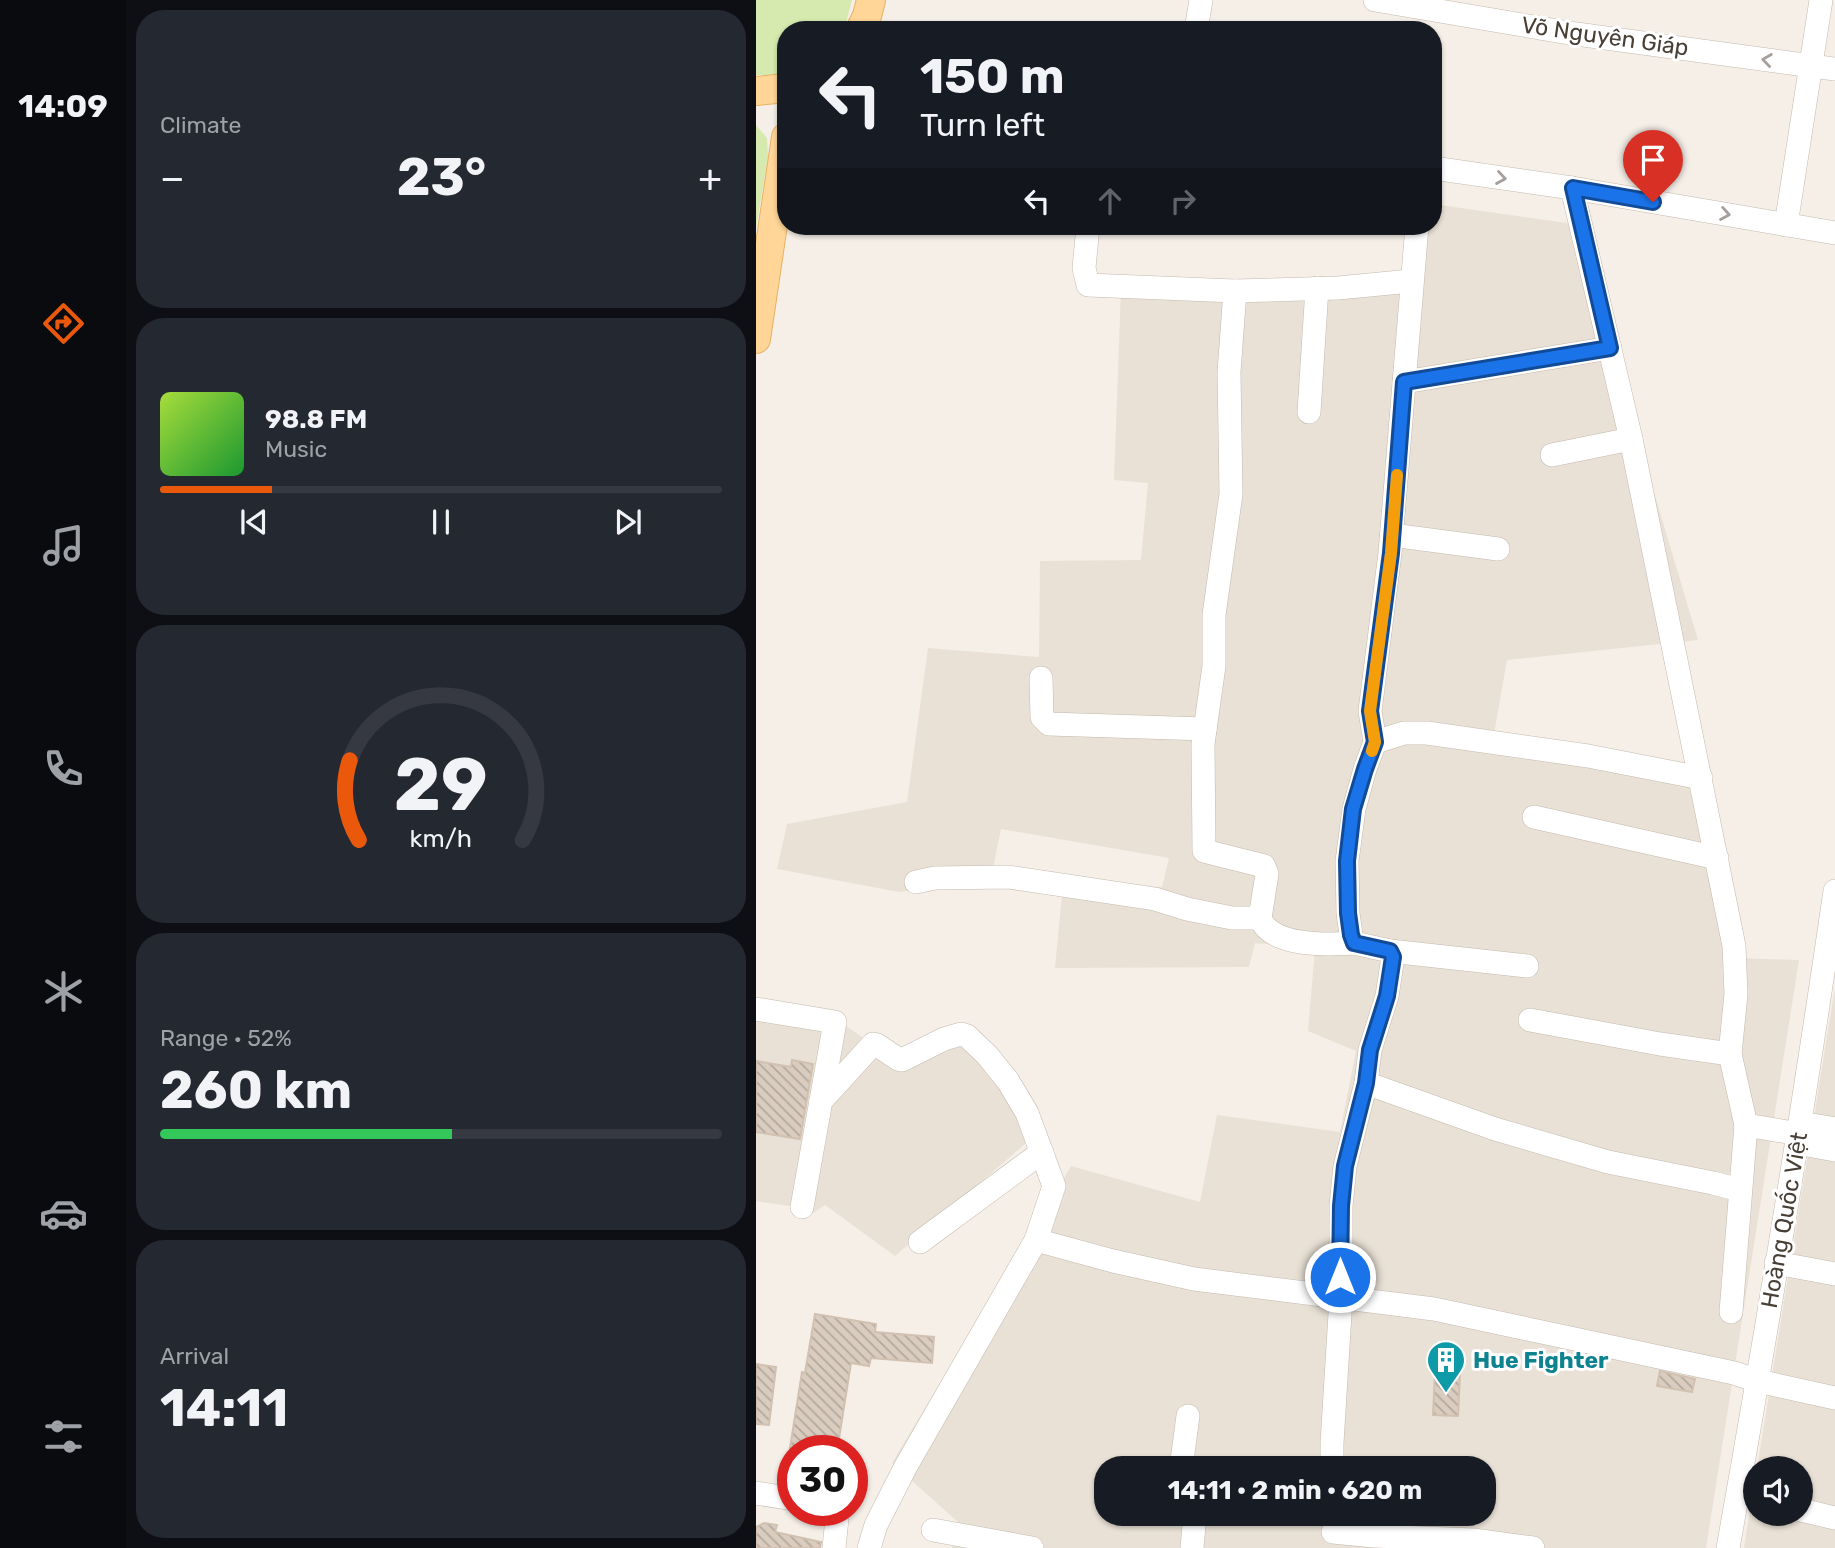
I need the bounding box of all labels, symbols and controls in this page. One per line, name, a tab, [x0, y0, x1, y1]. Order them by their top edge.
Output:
street label: Võ Nguyên Giáp	[1520, 10, 1690, 62]
text: 150 m	[920, 47, 1065, 105]
icon: left	[805, 49, 896, 140]
one-way arrow	[1762, 52, 1773, 67]
text: 14:09	[18, 87, 108, 125]
text: Turn left	[920, 106, 1045, 144]
text: Climate	[160, 111, 241, 139]
pin	[1623, 130, 1683, 202]
icon: arrive	[1634, 141, 1672, 179]
text: 23°	[397, 146, 486, 208]
text: −	[160, 155, 185, 201]
text: +	[698, 155, 722, 201]
one-way arrow	[1495, 170, 1507, 185]
icon: left	[1018, 182, 1056, 220]
icon: ahead	[1091, 182, 1129, 220]
icon: right	[1164, 182, 1202, 220]
one-way arrow	[1719, 206, 1731, 221]
icon: directions	[39, 299, 88, 348]
text: 98.8 FM	[265, 404, 367, 435]
text: Music	[265, 435, 327, 463]
icon: previous	[235, 503, 273, 541]
icon: pause	[422, 503, 460, 541]
icon: next	[609, 503, 647, 541]
icon: music	[39, 521, 88, 570]
text: 29	[394, 742, 488, 828]
icon: phone	[39, 744, 88, 793]
text: km/h	[410, 824, 472, 853]
icon: climate	[39, 967, 88, 1016]
text: Range · 52%	[160, 1024, 292, 1052]
text: 260 km	[160, 1059, 352, 1121]
street label: Hoàng Quốc Việt	[1755, 1130, 1813, 1310]
icon: car	[39, 1189, 88, 1238]
position arrow	[1303, 1240, 1377, 1314]
building icon: Hue Fighter	[1425, 1339, 1467, 1394]
text: Arrival	[160, 1342, 229, 1370]
place label: Hue Fighter	[1473, 1346, 1609, 1374]
text: 14:11	[160, 1377, 288, 1439]
icon: filters	[39, 1412, 88, 1461]
speed limit sign: 30	[777, 1435, 868, 1526]
map controls	[1743, 1456, 1813, 1526]
button: sound	[1743, 1456, 1813, 1526]
text: 14:11 · 2 min · 620 m	[1168, 1475, 1422, 1506]

